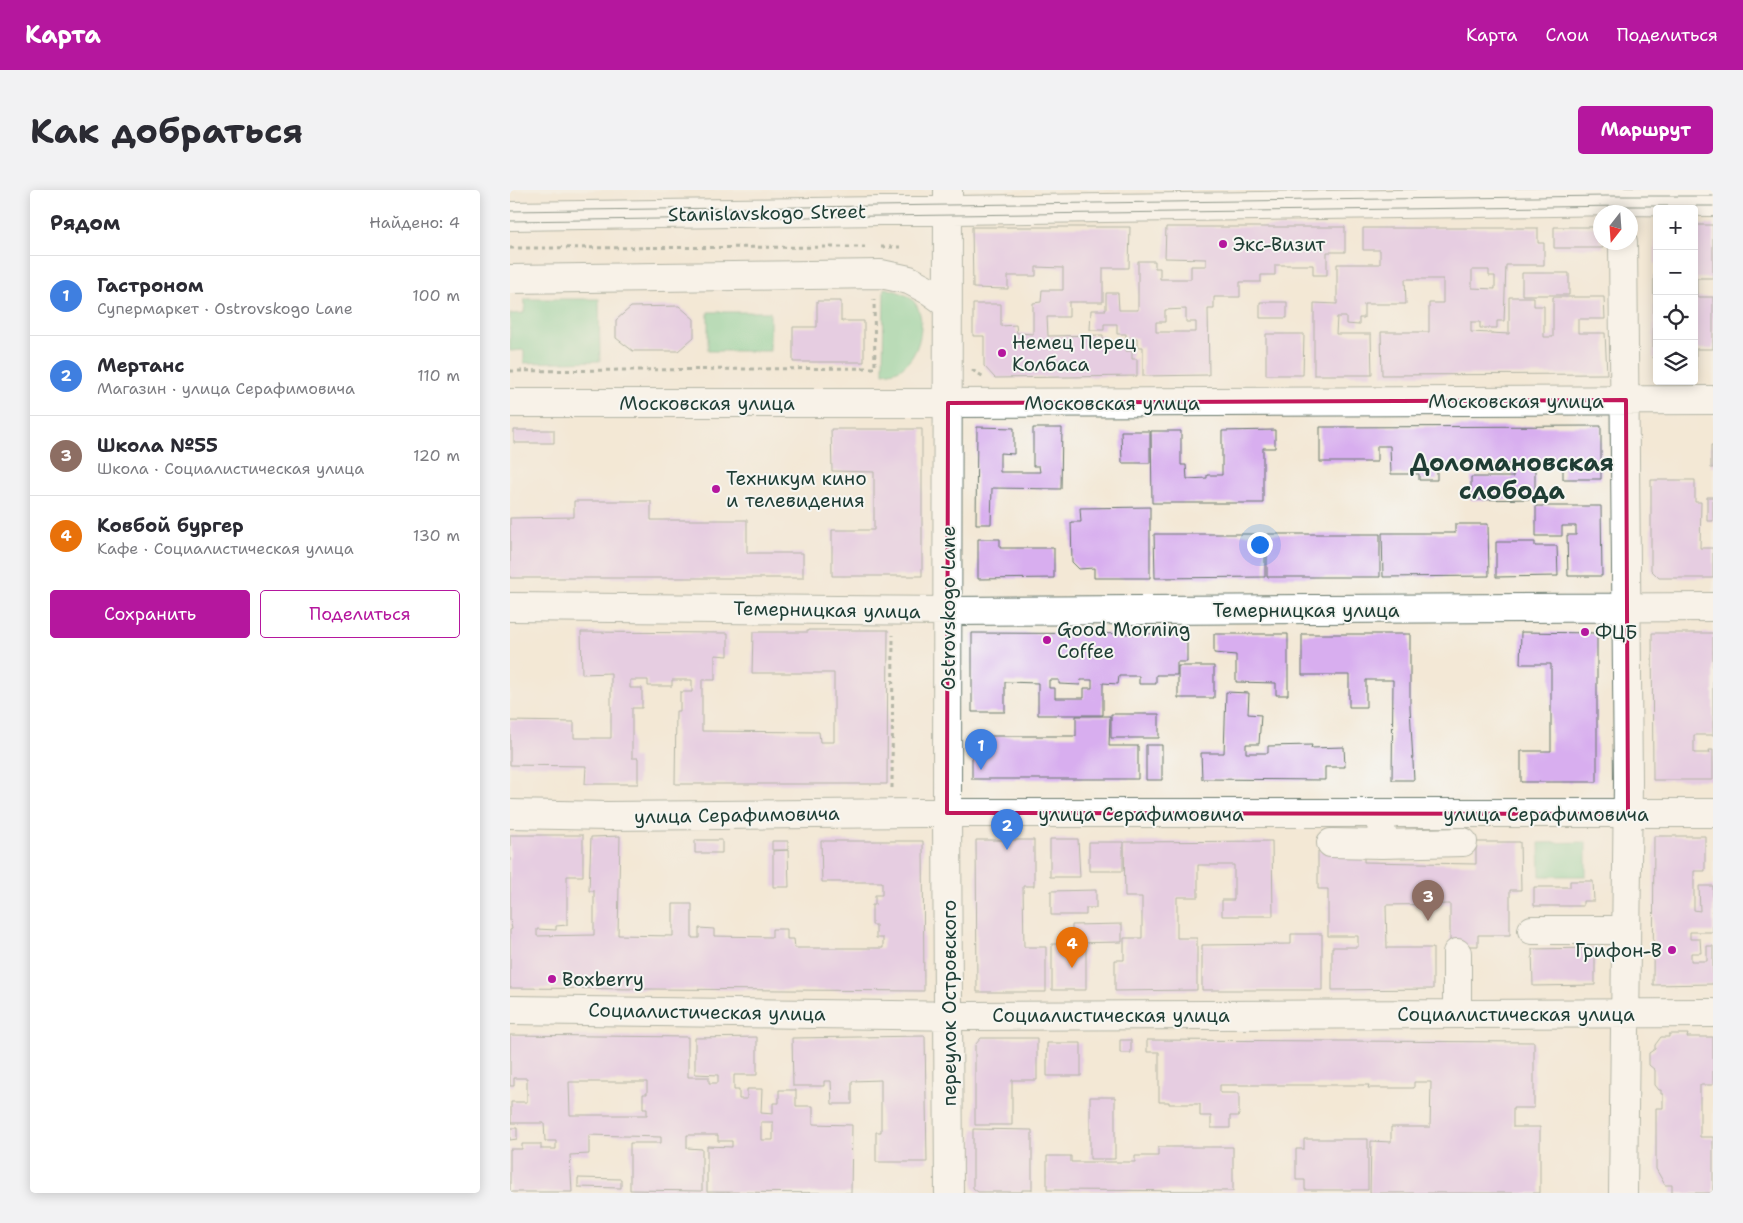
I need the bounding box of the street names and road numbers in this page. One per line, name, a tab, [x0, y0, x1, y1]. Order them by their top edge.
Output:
street label: Stanislavskogo Street	[668, 199, 866, 227]
street label: Московская улица	[1428, 389, 1604, 414]
street label: Московская улица	[619, 391, 795, 416]
street label: Московская улица	[1024, 391, 1200, 416]
street label: Ostrovskogo Lane	[936, 526, 961, 690]
street label: Темерницкая улица	[733, 596, 921, 624]
street label: Темерницкая улица	[1212, 598, 1400, 623]
street label: улица Серафимовича	[634, 801, 840, 829]
street label: улица Серафимовича	[1038, 802, 1244, 827]
street label: улица Серафимовича	[1443, 802, 1649, 827]
street label: переулок Островского	[937, 900, 962, 1106]
street label: Социалистическая улица	[588, 997, 826, 1027]
street label: Социалистическая улица	[1397, 1002, 1635, 1027]
street label: Социалистическая улица	[992, 1003, 1230, 1028]

